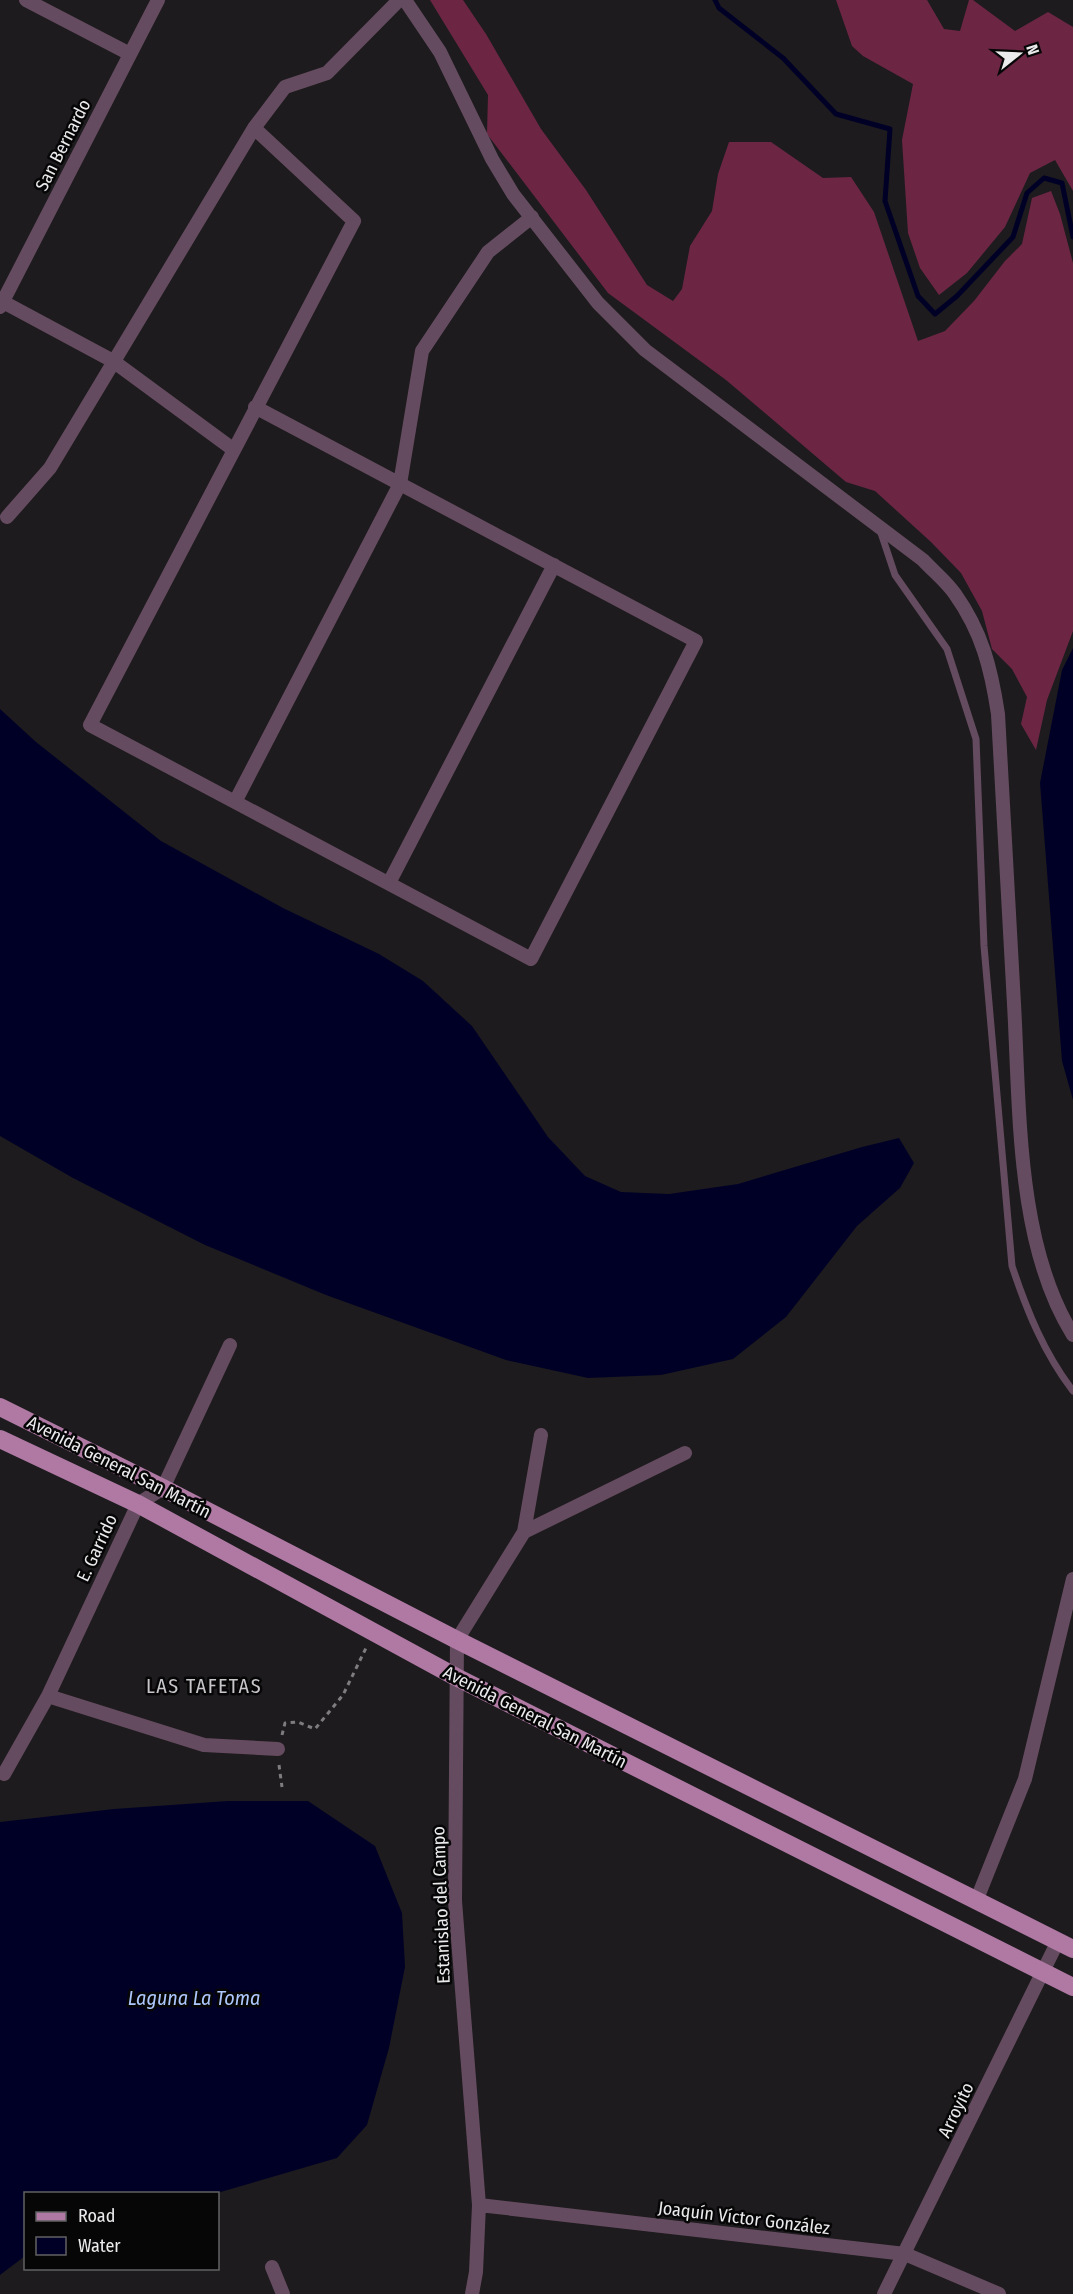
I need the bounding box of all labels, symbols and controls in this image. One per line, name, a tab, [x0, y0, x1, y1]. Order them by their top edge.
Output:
north arrow	[989, 24, 1049, 84]
text: N	[1022, 42, 1043, 57]
street label: San Bernardo	[31, 96, 95, 194]
street label: Avenida General San Martín	[23, 1411, 215, 1523]
street label: E. Garrido	[72, 1511, 122, 1585]
street label: Avenida General San Martín	[439, 1661, 631, 1773]
district label: LAS TAFETAS	[146, 1674, 262, 1698]
street label: Estanislao del Campo	[427, 1826, 455, 1984]
water label: Laguna La Toma	[128, 1986, 260, 2010]
street label: Arroyito	[933, 2079, 979, 2141]
legend	[24, 2192, 219, 2270]
street label: Joaquín Víctor González	[657, 2197, 831, 2239]
text: Road	[78, 2205, 115, 2227]
text: Water	[78, 2235, 121, 2257]

